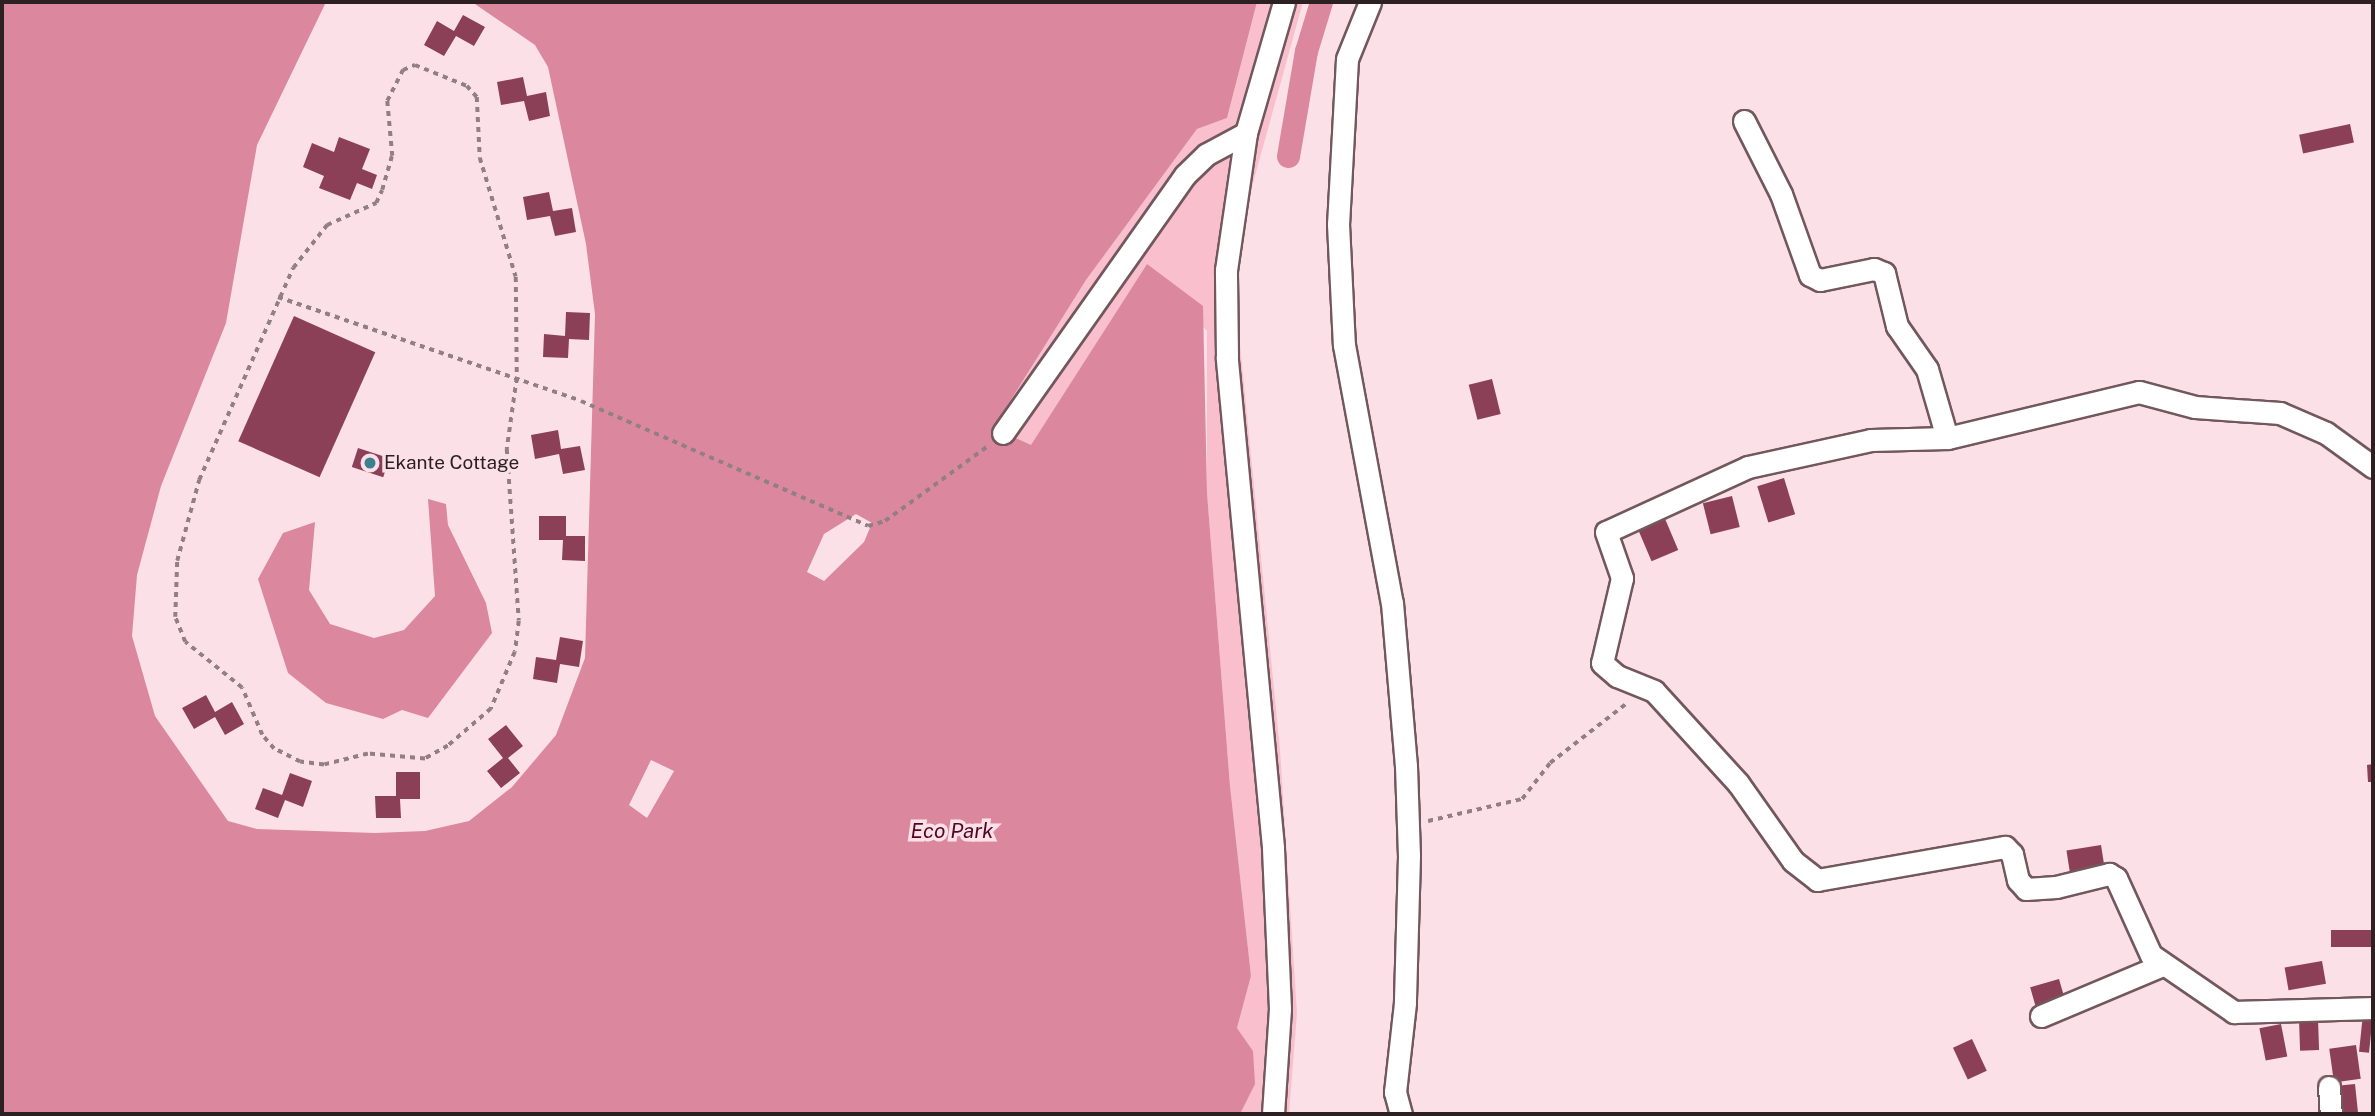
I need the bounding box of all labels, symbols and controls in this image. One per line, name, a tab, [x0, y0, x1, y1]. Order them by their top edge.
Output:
place label: Ekante Cottage	[384, 452, 519, 474]
marker: Ekante Cottage	[362, 455, 378, 471]
water label: Eco Park	[910, 818, 994, 844]

